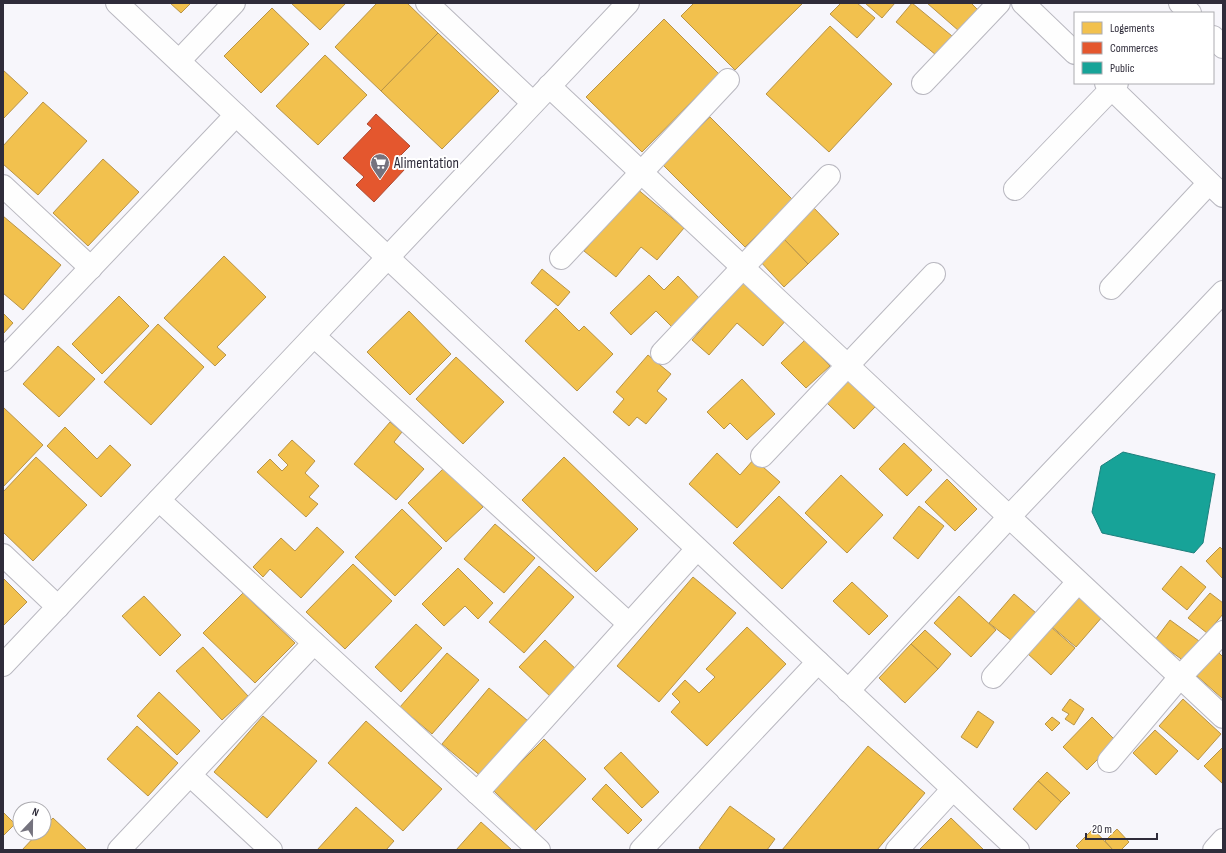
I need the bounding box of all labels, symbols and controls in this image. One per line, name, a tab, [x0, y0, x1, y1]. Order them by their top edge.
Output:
legend	[1074, 12, 1214, 84]
text: Logements	[1110, 21, 1154, 36]
text: Commerces	[1110, 41, 1158, 56]
text: Public	[1110, 61, 1135, 76]
supermarket icon: Alimentation	[369, 152, 391, 180]
place label: Alimentation	[393, 154, 459, 173]
north arrow	[12, 801, 52, 841]
text: N	[30, 805, 41, 819]
scale bar	[1086, 815, 1157, 841]
text: 20 m	[1092, 822, 1112, 837]

